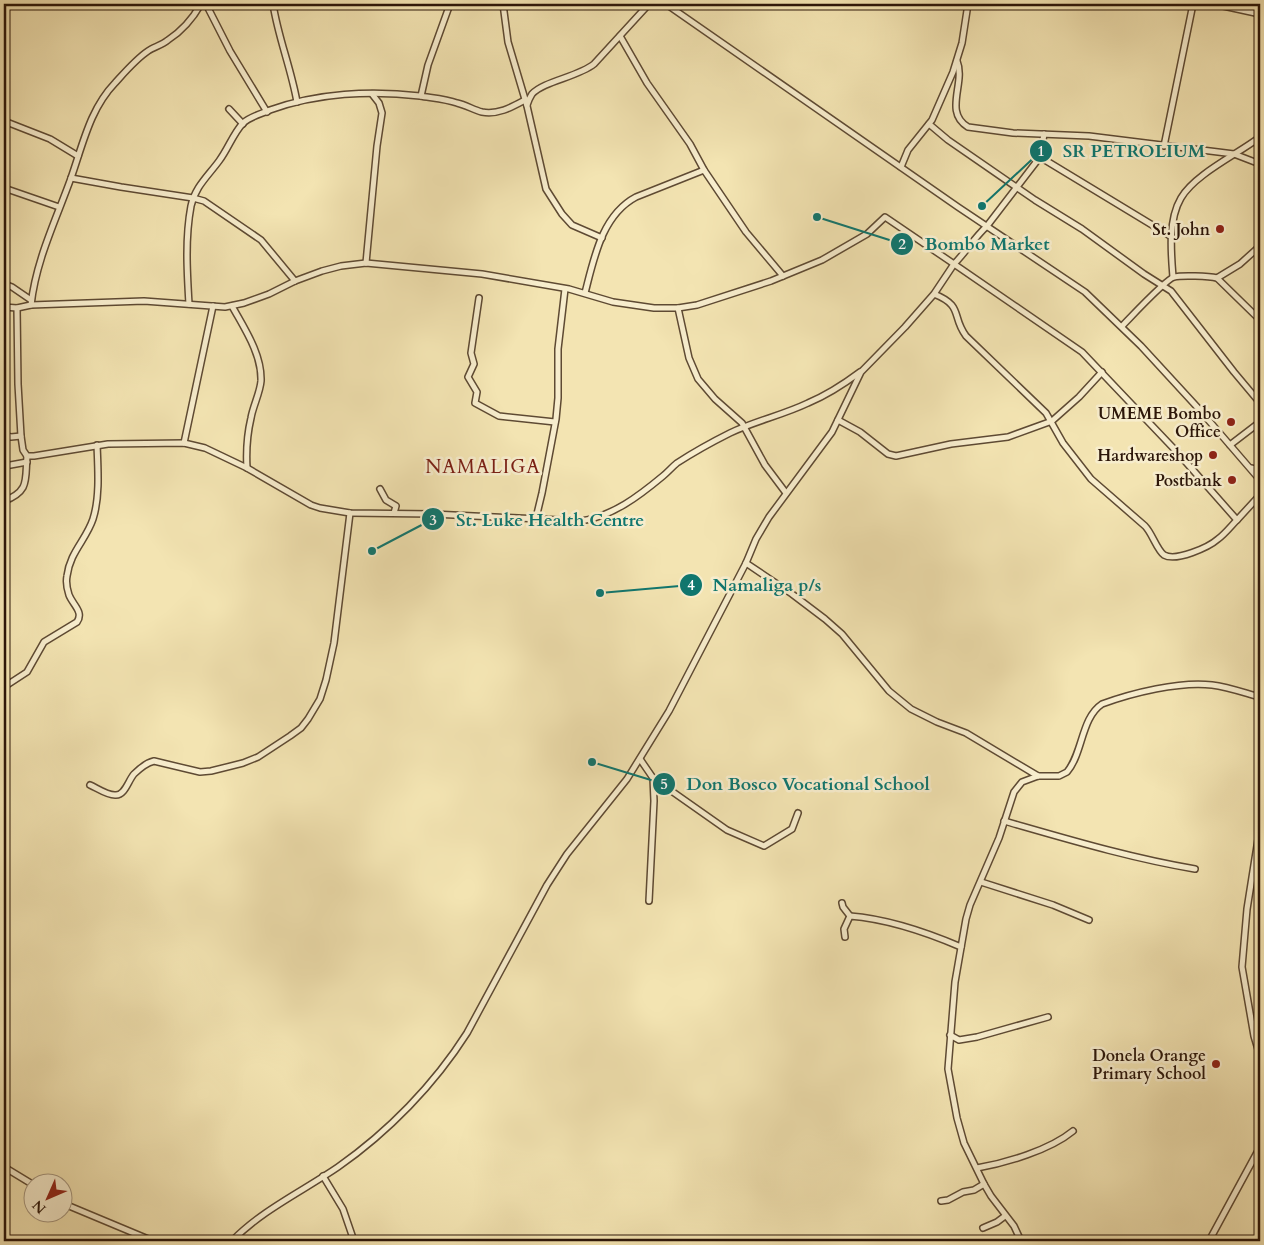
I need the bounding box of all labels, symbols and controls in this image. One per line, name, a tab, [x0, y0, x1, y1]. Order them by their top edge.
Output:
callout: SR PETROLIUM	[1028, 135, 1215, 168]
text: SR PETROLIUM	[1063, 139, 1206, 164]
text: 1	[1037, 141, 1045, 161]
place label: St. John	[1152, 219, 1211, 241]
marker: St. John	[1214, 223, 1226, 235]
callout: Bombo Market	[889, 227, 1059, 260]
text: Bombo Market	[924, 232, 1050, 257]
text: 2	[898, 234, 906, 254]
place label: UMEME Bombo Office	[1098, 403, 1221, 443]
marker: UMEME Bombo Office	[1225, 416, 1237, 428]
place label: Hardwareshop	[1097, 445, 1203, 467]
marker: Hardwareshop	[1207, 449, 1219, 461]
district label: NAMALIGA	[425, 454, 541, 480]
place label: Postbank	[1155, 470, 1222, 492]
marker: Postbank	[1226, 474, 1238, 486]
callout: St. Luke Health Centre	[421, 503, 654, 536]
text: St. Luke Health Centre	[456, 508, 644, 533]
text: 3	[429, 510, 437, 530]
callout: Namaliga p/s	[678, 568, 832, 601]
text: Namaliga p/s	[713, 573, 821, 598]
text: 4	[687, 575, 695, 595]
callout: Don Bosco Vocational School	[651, 767, 940, 800]
text: Don Bosco Vocational School	[686, 772, 930, 797]
text: 5	[660, 774, 668, 794]
place label: Donela Orange Primary School	[1092, 1045, 1206, 1085]
marker: Donela Orange Primary School	[1210, 1058, 1222, 1070]
north arrow	[22, 1172, 72, 1222]
text: N	[28, 1196, 50, 1218]

